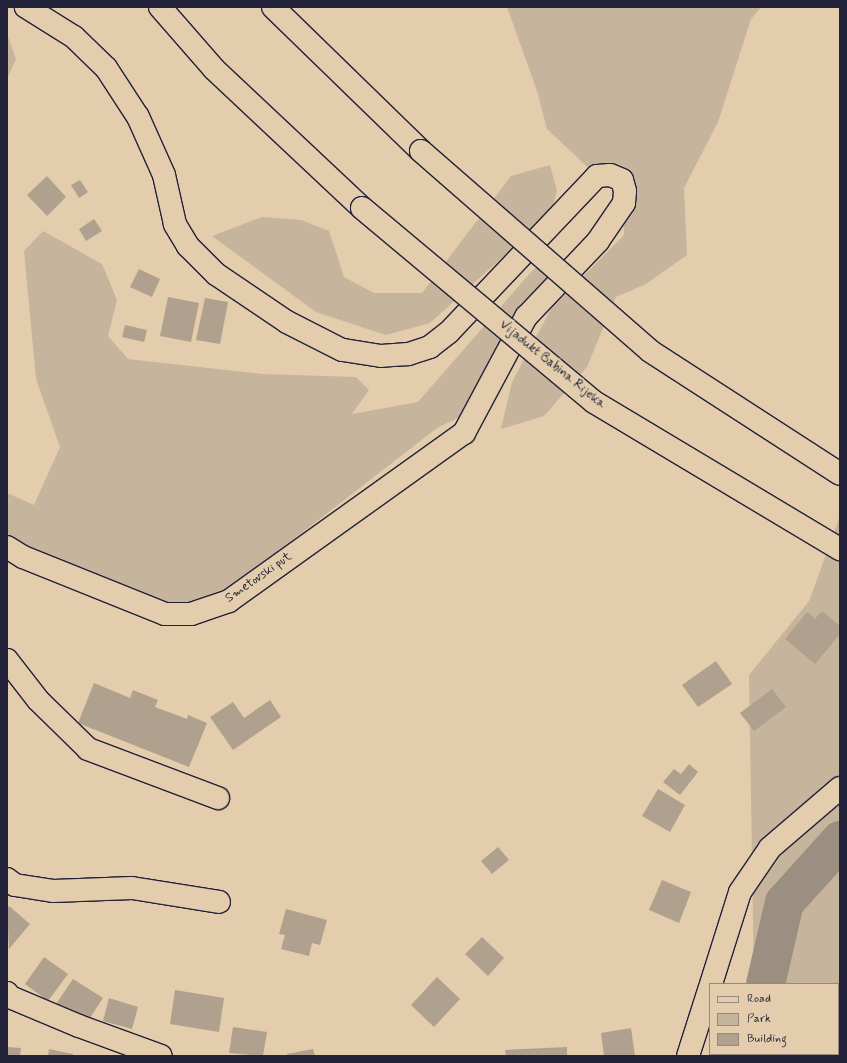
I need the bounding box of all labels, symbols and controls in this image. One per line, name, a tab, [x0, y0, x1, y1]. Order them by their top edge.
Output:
street label: Vijadukt Babina Rijeka	[495, 317, 609, 413]
street label: Smetovski put	[223, 550, 295, 606]
legend	[709, 983, 839, 1055]
text: Road	[747, 991, 771, 1007]
text: Park	[747, 1011, 771, 1027]
text: Building	[747, 1031, 787, 1047]

